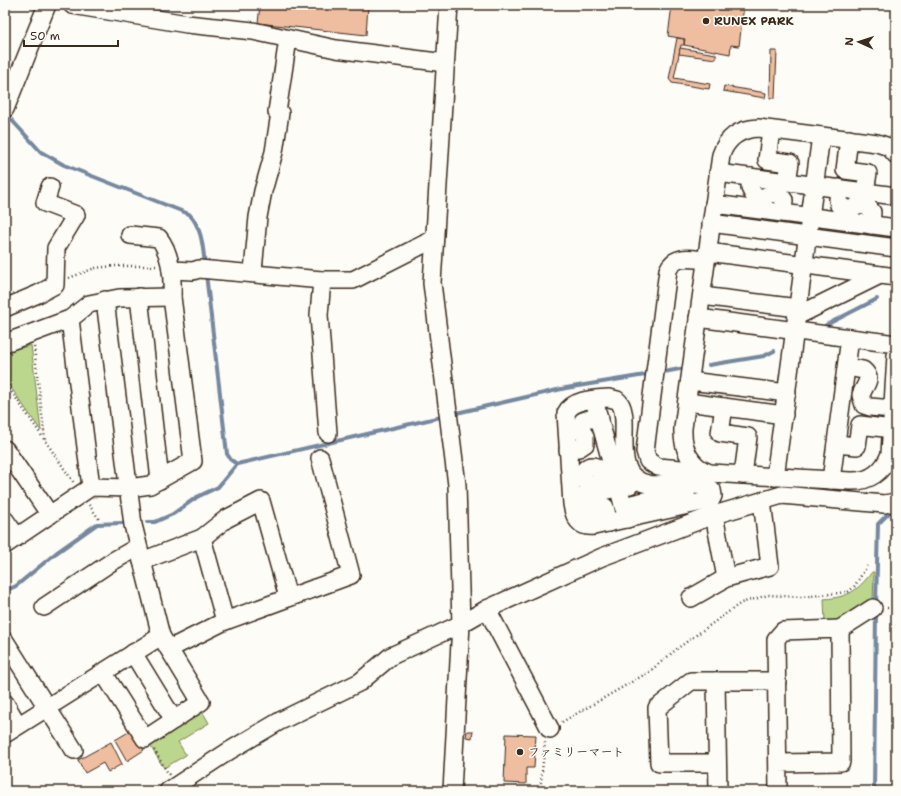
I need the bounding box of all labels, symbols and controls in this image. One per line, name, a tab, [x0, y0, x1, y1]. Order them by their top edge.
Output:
place label: RUNEX PARK	[714, 13, 795, 29]
marker: RUNEX PARK	[701, 16, 711, 26]
scale bar	[24, 22, 118, 48]
north arrow	[839, 22, 879, 62]
text: 50 m	[30, 28, 60, 44]
text: N	[842, 36, 857, 46]
place label: ファミリーマート	[528, 744, 624, 760]
marker: ファミリーマート	[515, 747, 525, 757]

